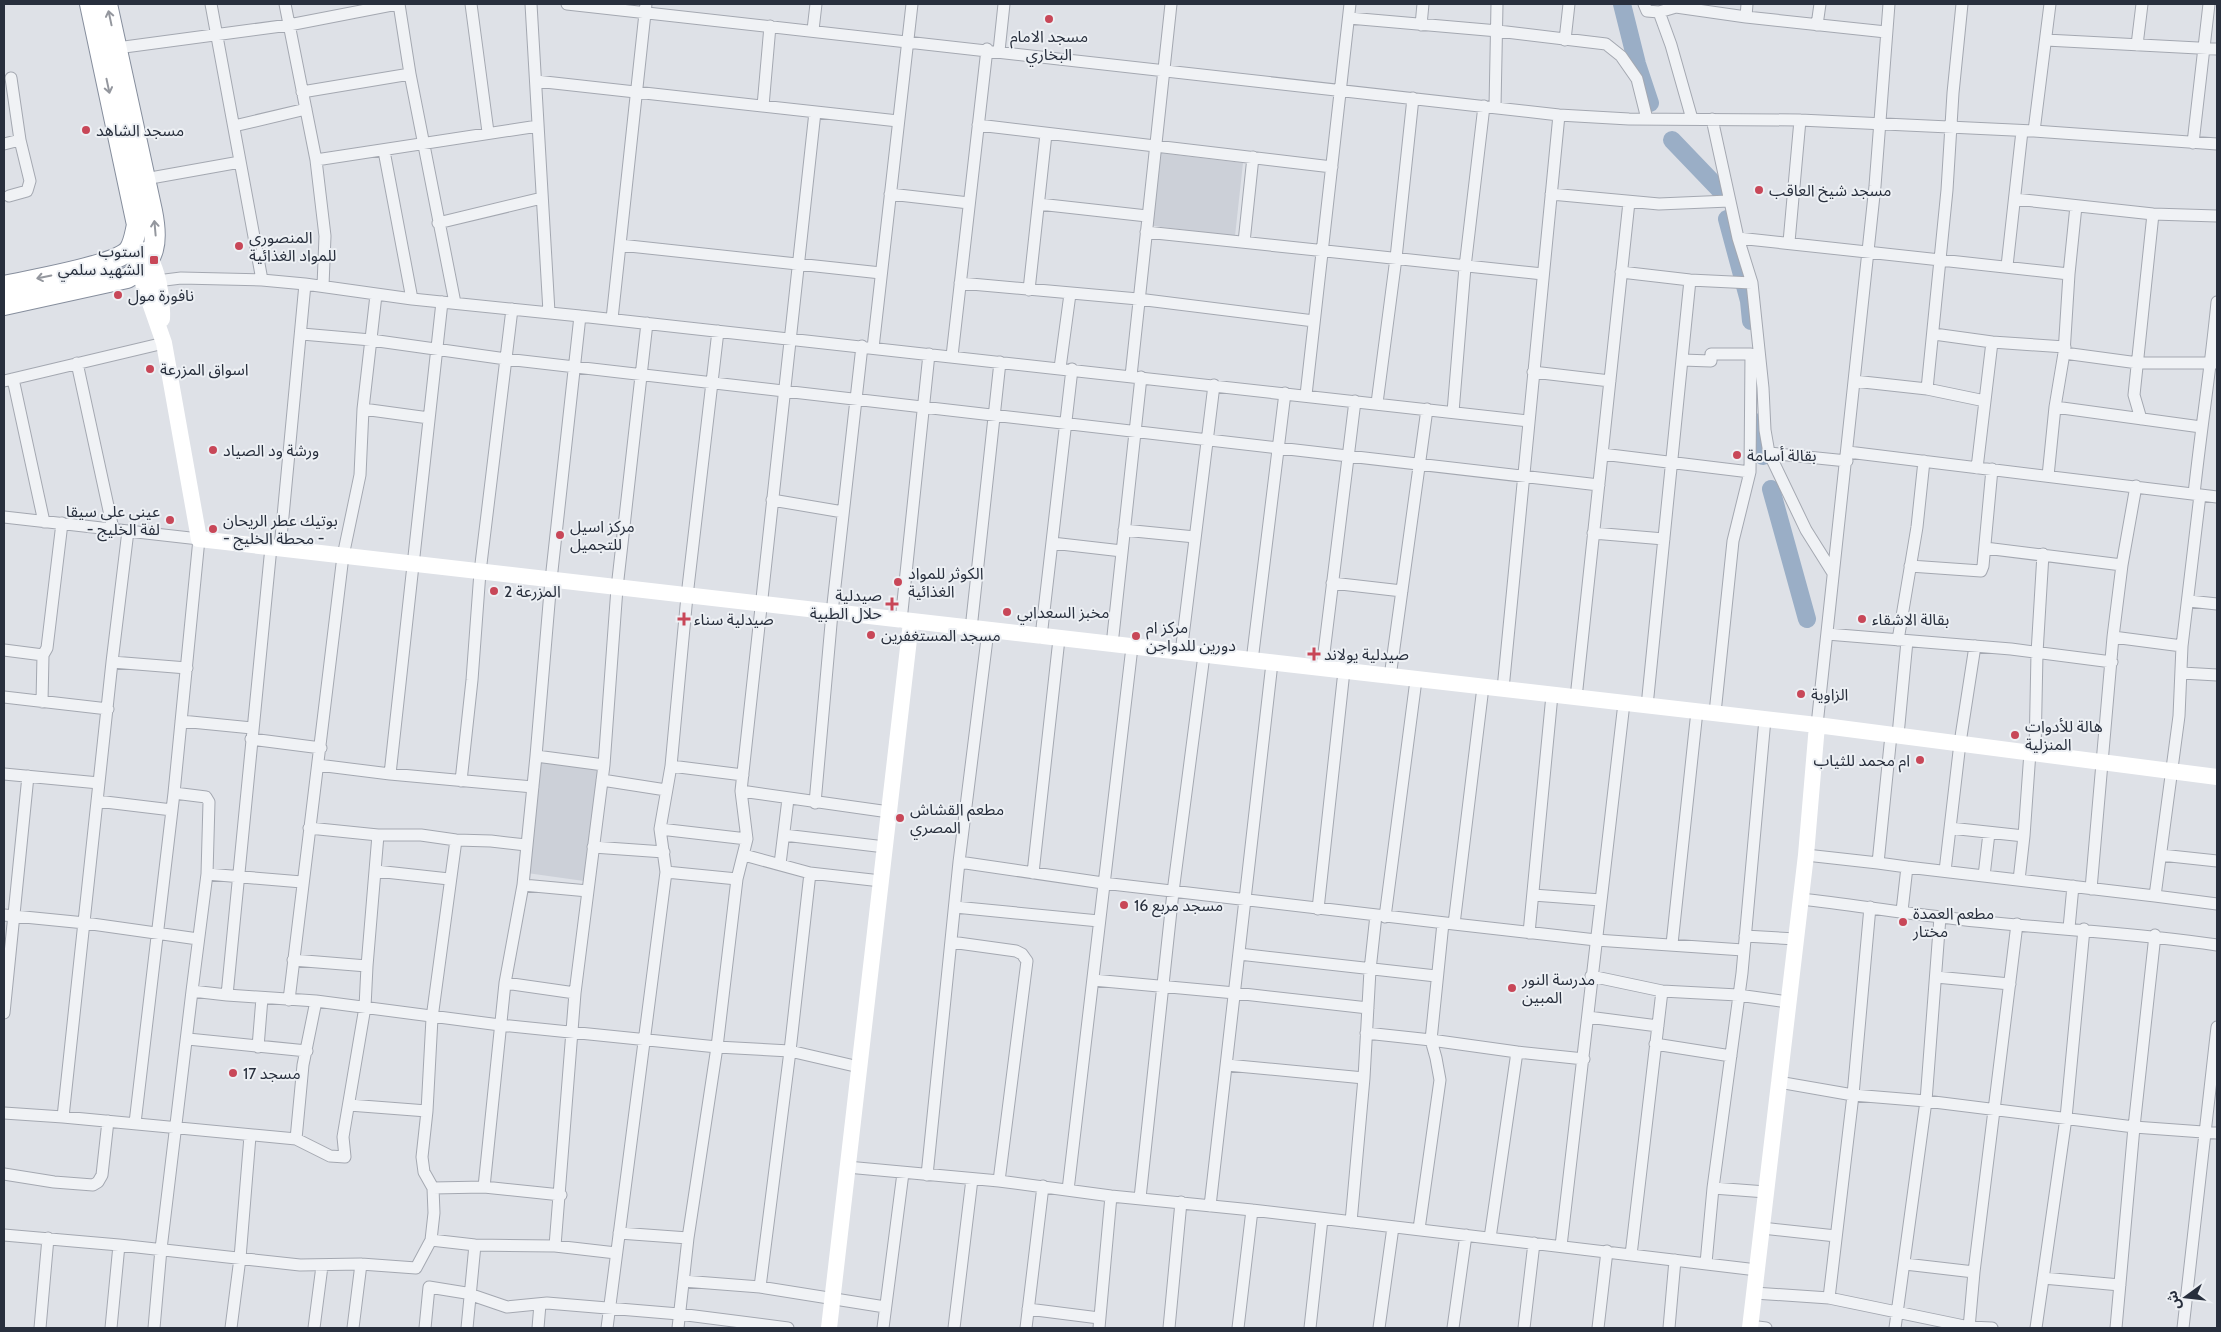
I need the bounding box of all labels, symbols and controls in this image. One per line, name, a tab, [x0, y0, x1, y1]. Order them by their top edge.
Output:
one-way arrow	[105, 11, 114, 27]
marker: مسجد الامام البخاري	[1043, 13, 1055, 25]
place label: مسجد الامام البخاري	[1010, 27, 1088, 67]
one-way arrow	[103, 77, 113, 93]
place label: مسجد الشاهد	[96, 121, 184, 140]
marker: مسجد الشاهد	[80, 124, 92, 136]
place label: مسجد شيخ العاقب	[1769, 181, 1891, 203]
marker: مسجد شيخ العاقب	[1753, 184, 1765, 196]
one-way arrow	[150, 221, 160, 237]
place label: المنصوري للمواد الغذائية	[249, 228, 336, 265]
marker: المنصوري للمواد الغذائية	[233, 240, 245, 252]
place label: استوب الشهيد سلمي	[58, 242, 144, 282]
marker: استوب الشهيد سلمي	[148, 254, 160, 266]
one-way arrow	[37, 273, 53, 282]
place label: نافورة مول	[128, 286, 194, 306]
marker: نافورة مول	[112, 289, 124, 301]
place label: اسواق المزرعة	[160, 360, 249, 379]
marker: اسواق المزرعة	[144, 363, 156, 375]
place label: ورشة ود الصياد	[223, 441, 319, 460]
marker: ورشة ود الصياد	[207, 444, 219, 456]
place label: بقالة أسامة	[1747, 446, 1817, 465]
marker: بقالة أسامة	[1731, 449, 1743, 461]
place label: عيني على سيقا - لفة الخليج	[66, 502, 160, 542]
place label: بوتيك عطر الريحان - محطة الخليج -	[223, 511, 338, 551]
marker: عيني على سيقا - لفة الخليج	[164, 514, 176, 526]
place label: مركز اسيل للتجميل	[570, 517, 635, 554]
marker: بوتيك عطر الريحان - محطة الخليج -	[207, 523, 219, 535]
marker: مركز اسيل للتجميل	[554, 529, 566, 541]
place label: الكوثر للمواد الغذائية	[908, 564, 984, 601]
marker: الكوثر للمواد الغذائية	[892, 576, 904, 588]
place label: المزرعة 2	[504, 582, 561, 601]
marker: المزرعة 2	[488, 585, 500, 597]
place label: صيدلية حلال الطبية	[810, 586, 882, 624]
marker: صيدلية حلال الطبية	[886, 598, 898, 610]
place label: مخبز السعدابي	[1017, 603, 1109, 625]
marker: مخبز السعدابي	[1001, 606, 1013, 618]
place label: صيدلية سناء	[694, 610, 774, 629]
place label: بقالة الاشقاء	[1872, 610, 1949, 629]
marker: صيدلية سناء	[678, 613, 690, 625]
marker: بقالة الاشقاء	[1856, 613, 1868, 625]
place label: مركز ام دورين للدواجن	[1146, 618, 1236, 655]
place label: مسجد المستغفرين	[881, 626, 1001, 645]
marker: مسجد المستغفرين	[865, 629, 877, 641]
marker: مركز ام دورين للدواجن	[1130, 630, 1142, 642]
place label: صيدلية يولاند	[1324, 645, 1409, 664]
marker: صيدلية يولاند	[1308, 648, 1320, 660]
place label: الزاوية	[1811, 685, 1848, 704]
marker: الزاوية	[1795, 688, 1807, 700]
place label: هالة للأدوات المنزلية	[2025, 717, 2103, 754]
marker: هالة للأدوات المنزلية	[2009, 729, 2021, 741]
place label: ام محمد للثياب	[1813, 751, 1910, 773]
marker: ام محمد للثياب	[1914, 754, 1926, 766]
place label: مطعم القشاش المصري	[910, 800, 1004, 840]
marker: مطعم القشاش المصري	[894, 812, 906, 824]
place label: مسجد مربع 16	[1134, 896, 1223, 918]
marker: مسجد مربع 16	[1118, 899, 1130, 911]
place label: مطعم العمدة مختار	[1912, 904, 1994, 941]
marker: مطعم العمدة مختار	[1897, 916, 1909, 928]
place label: مدرسة النور المبين	[1521, 970, 1595, 1007]
marker: مدرسة النور المبين	[1506, 982, 1518, 994]
place label: مسجد 17	[243, 1064, 301, 1083]
marker: مسجد 17	[227, 1067, 239, 1079]
north arrow	[2161, 1272, 2211, 1322]
text: ش	[2162, 1289, 2185, 1312]

